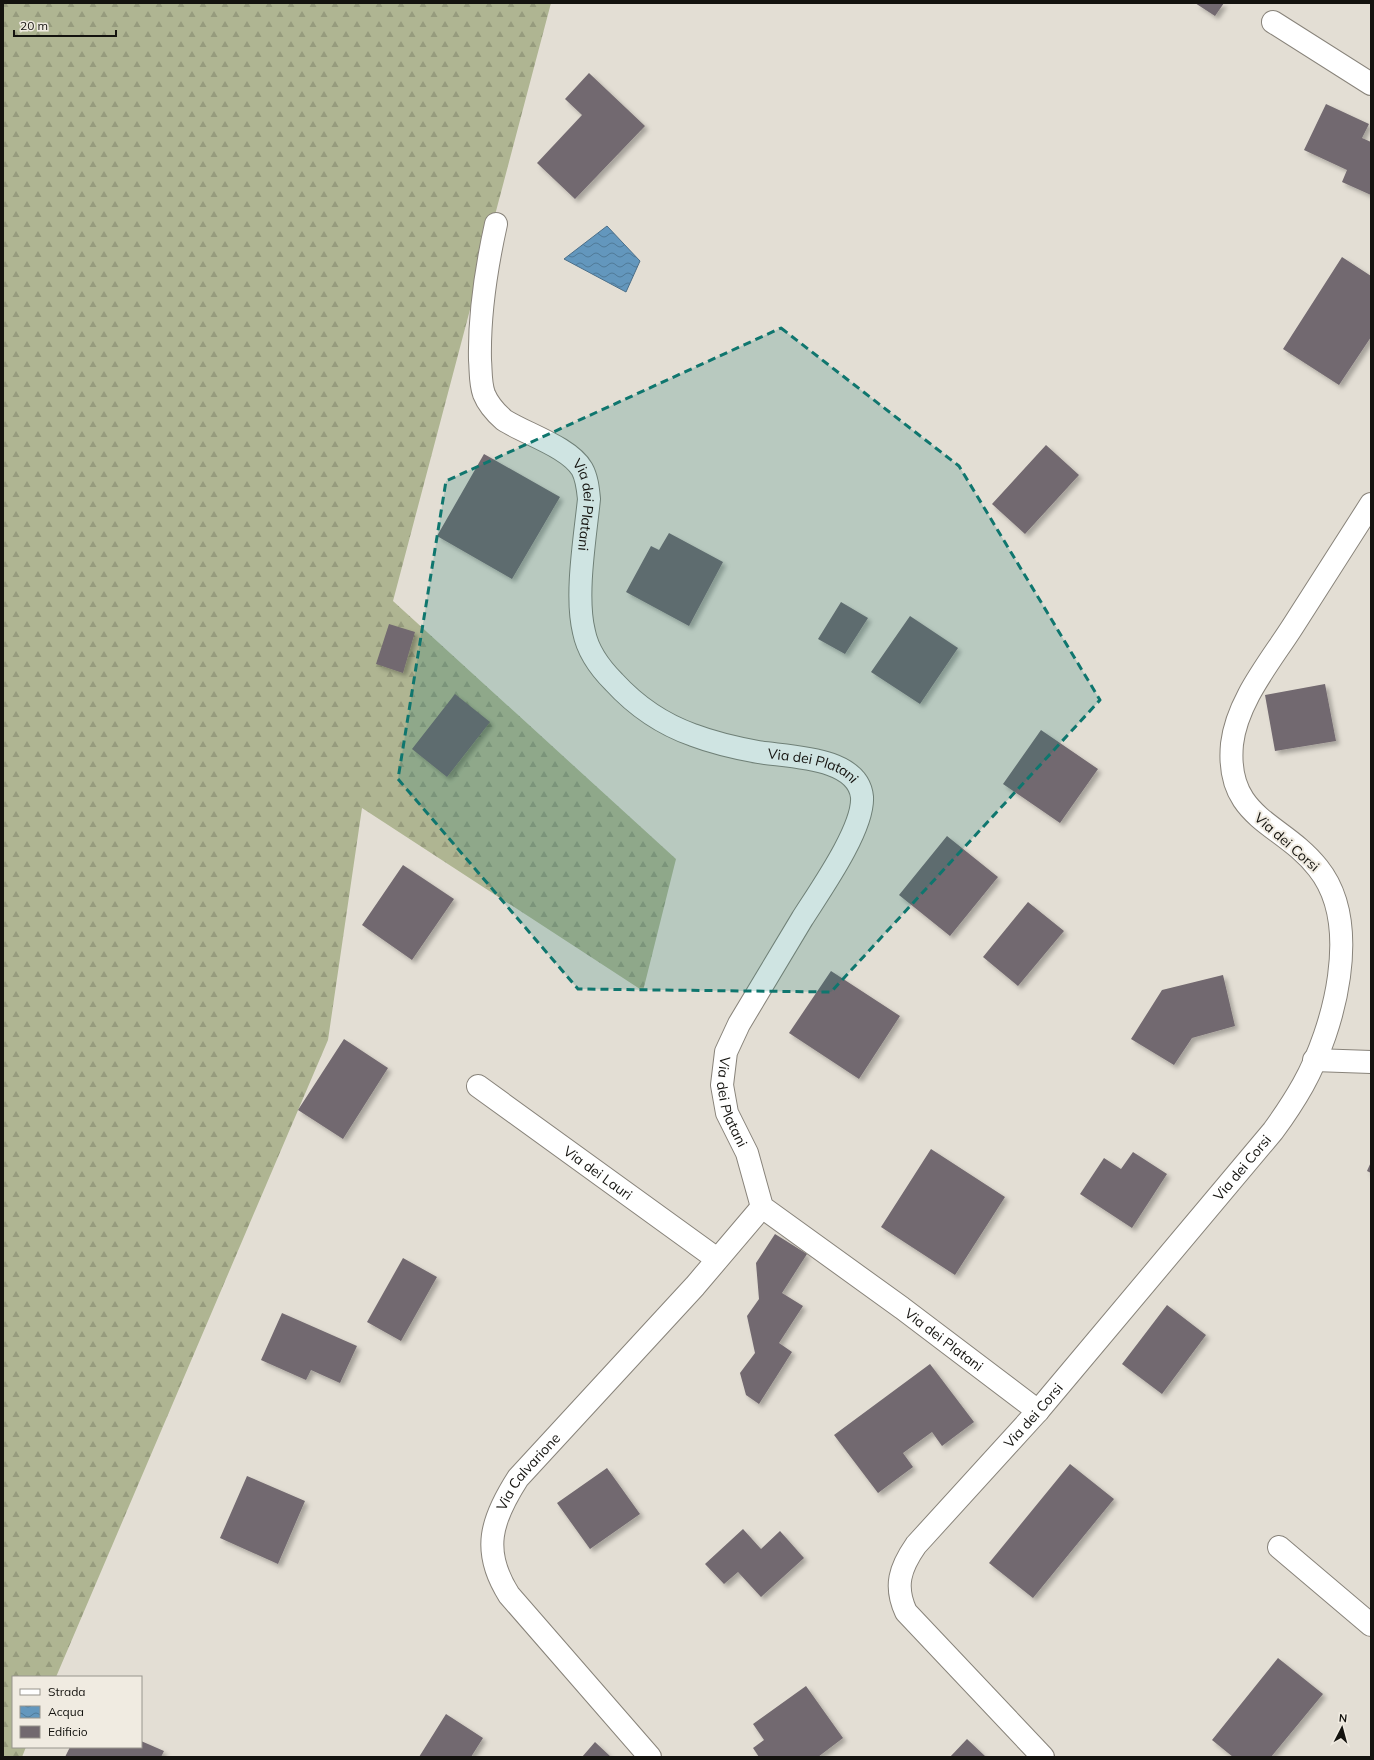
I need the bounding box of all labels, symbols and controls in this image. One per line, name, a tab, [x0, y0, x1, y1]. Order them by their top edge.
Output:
scale bar	[14, 12, 116, 38]
text: 20 m	[20, 18, 48, 33]
street label: Via dei Platani	[569, 455, 598, 552]
street label: Via dei Platani	[767, 744, 863, 787]
street label: Via dei Corsi	[1251, 809, 1323, 875]
street label: Via dei Platani	[713, 1056, 752, 1150]
street label: Via dei Corsi	[1209, 1131, 1275, 1204]
street label: Via dei Lauri	[560, 1142, 636, 1204]
street label: Via dei Platani	[901, 1304, 987, 1375]
street label: Via dei Corsi	[1000, 1379, 1067, 1452]
street label: Via Calvarione	[492, 1429, 564, 1513]
legend	[12, 1676, 142, 1748]
text: Strada	[48, 1684, 86, 1699]
text: Acqua	[48, 1704, 84, 1719]
north arrow	[1322, 1708, 1362, 1748]
text: N	[1338, 1711, 1348, 1725]
text: Edificio	[48, 1724, 88, 1739]

